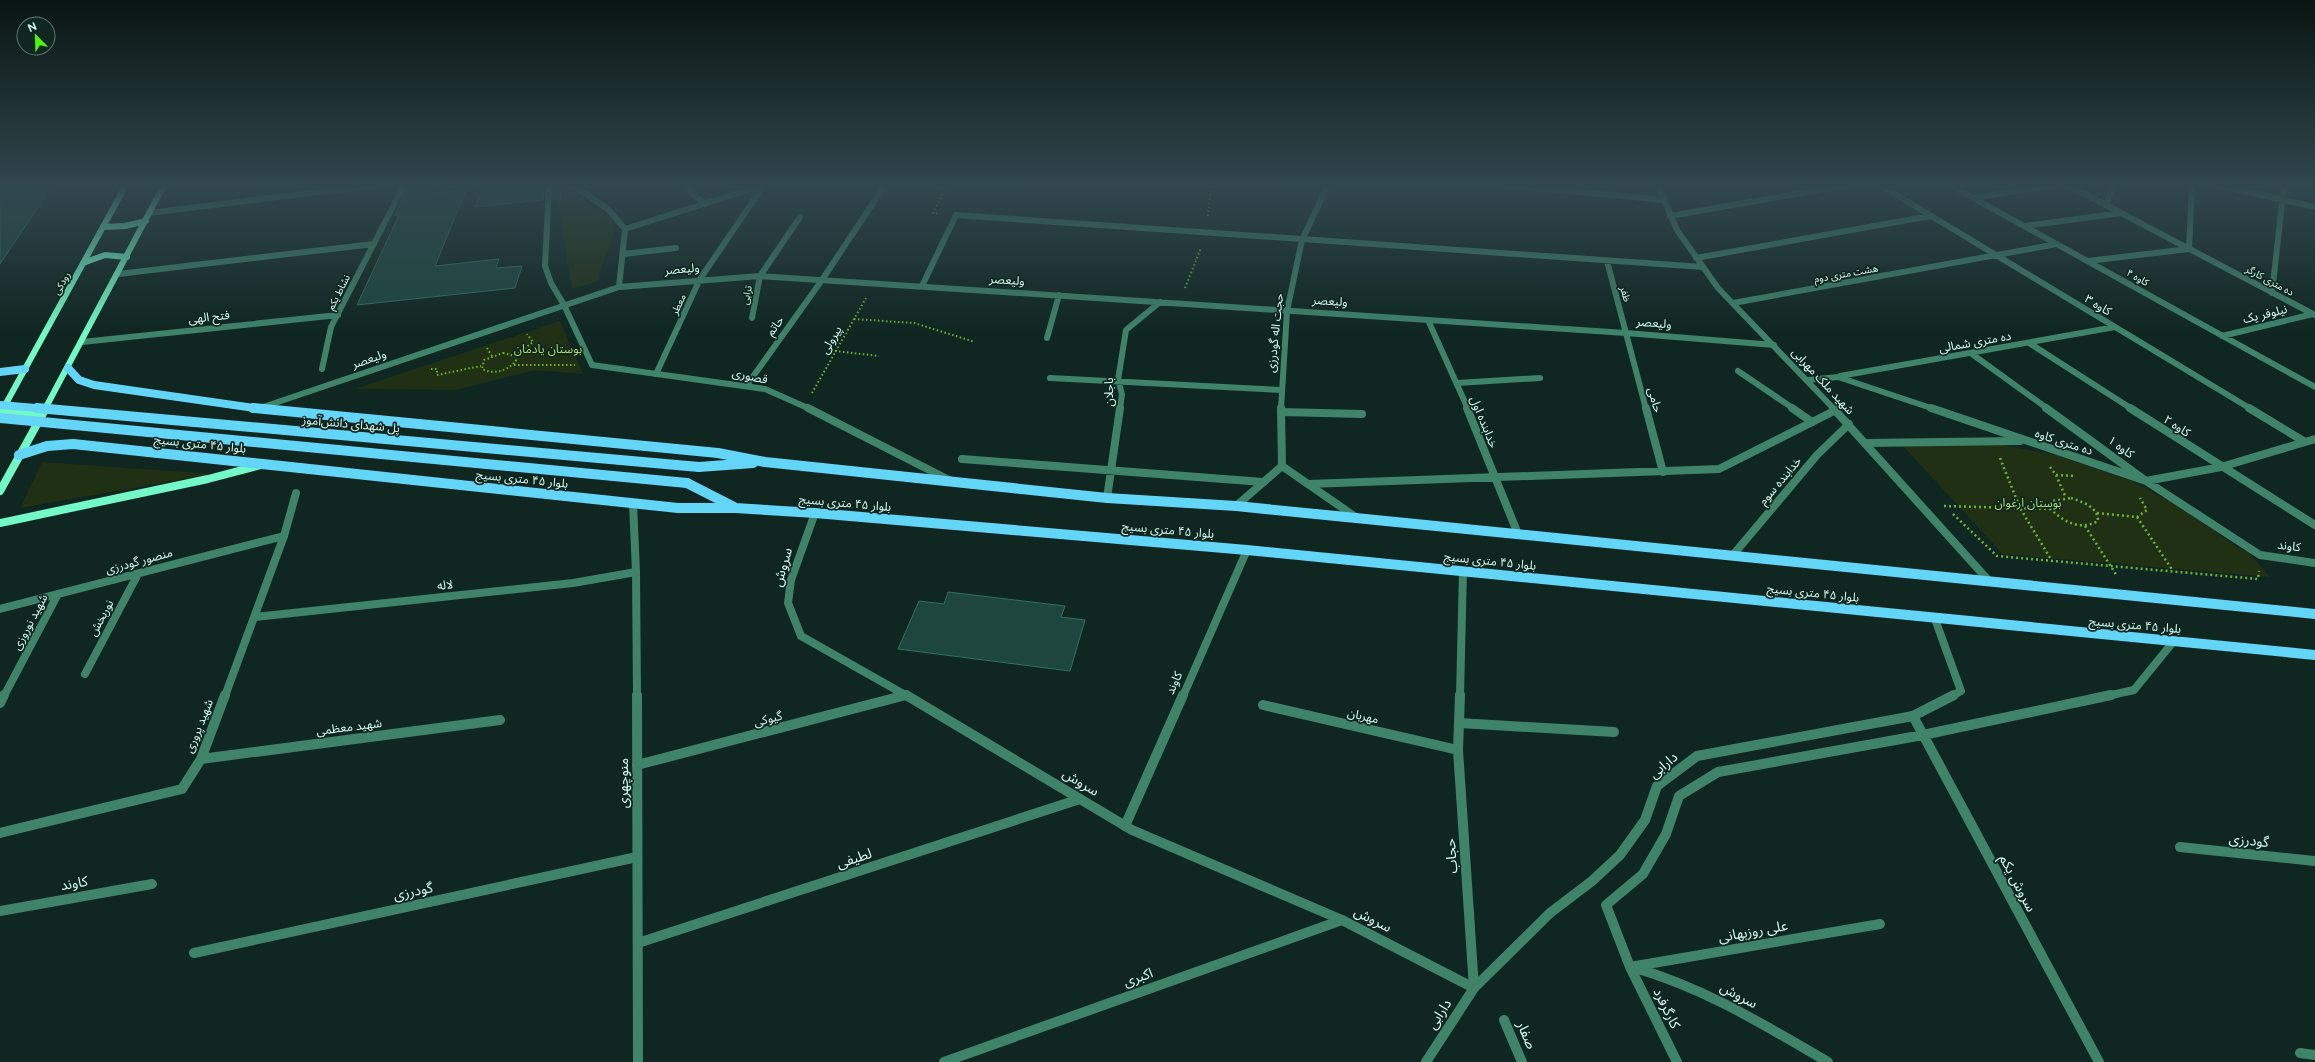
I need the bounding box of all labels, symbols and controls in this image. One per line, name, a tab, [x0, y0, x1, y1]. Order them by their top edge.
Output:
north arrow	[16, 16, 56, 56]
text: N	[26, 20, 39, 35]
street label: ولیعصر	[663, 260, 700, 278]
street label: هشت متری دوم	[1813, 261, 1880, 287]
street label: ده متری کارگر	[2243, 262, 2296, 299]
street label: کاوه ۴	[2124, 266, 2152, 289]
street label: رودکی	[50, 269, 73, 297]
street label: نشاط یکم	[324, 272, 354, 313]
street label: ولیعصر	[988, 272, 1025, 288]
street label: ترابی	[738, 284, 755, 306]
street label: ظفر	[1617, 284, 1634, 304]
street label: معطر	[668, 292, 689, 318]
street label: کاوه ۳	[2082, 292, 2115, 319]
street label: حجت اله گودرزی	[1264, 293, 1286, 373]
street label: ولیعصر	[1311, 293, 1348, 309]
street label: نیلوفر یک	[2241, 302, 2289, 326]
street label: فتح الهی	[188, 308, 231, 328]
street label: حاتم	[763, 313, 788, 340]
street label: ولیعصر	[1635, 314, 1672, 332]
street label: پیرولی	[817, 323, 846, 357]
street label: ده متری شمالی	[1938, 329, 2012, 355]
park label: بوستان یادمان	[514, 342, 582, 356]
street label: شهید ملک مهرابی	[1789, 345, 1857, 417]
street label: ولیعصر	[349, 347, 388, 372]
street label: قصوری	[731, 365, 769, 387]
street label: باجلان	[1102, 377, 1116, 407]
street label: حامی	[1645, 386, 1665, 414]
street label: خدابنده اول	[1467, 394, 1501, 450]
street label: کاوه ۲	[2161, 412, 2194, 440]
street label: پل شهدای دانش‌آموز	[300, 413, 401, 436]
street label: ده متری کاوه	[2033, 426, 2095, 458]
street label: بلوار ۴۵ متری بسیج	[153, 432, 247, 458]
street label: کاوه ۱	[2105, 433, 2137, 462]
street label: خدابنده سوم	[1756, 454, 1806, 509]
street label: بلوار ۴۵ متری بسیج	[475, 467, 569, 493]
street label: بلوار ۴۵ متری بسیج	[798, 492, 892, 516]
park label: بوستان ارغوان	[1994, 496, 2062, 510]
street label: بلوار ۴۵ متری بسیج	[1121, 519, 1215, 543]
street label: کاوند	[2277, 538, 2303, 555]
street label: منصور گودرزی	[104, 545, 174, 577]
street label: سروش	[769, 546, 796, 589]
street label: بلوار ۴۵ متری بسیج	[1443, 549, 1537, 575]
street label: لاله	[436, 577, 454, 593]
street label: بلوار ۴۵ متری بسیج	[1766, 581, 1860, 607]
street label: شهید نوروزی	[9, 592, 51, 652]
street label: نوربخش	[86, 597, 116, 639]
street label: بلوار ۴۵ متری بسیج	[2088, 614, 2182, 638]
street label: کاوند	[1163, 668, 1186, 697]
street label: شهید پروری	[182, 697, 217, 755]
street label: مهربان	[1346, 706, 1380, 726]
street label: گیوکی	[752, 708, 785, 730]
street label: شهید معظمی	[315, 716, 383, 738]
street label: دارابی	[1646, 748, 1681, 782]
street label: منوچهری	[615, 758, 633, 808]
street label: سروش	[1059, 765, 1102, 800]
street label: گودرزی	[2228, 830, 2270, 851]
street label: حجاب	[1442, 838, 1461, 874]
street label: لطیفی	[834, 845, 874, 872]
street label: سروش یکم	[1994, 852, 2040, 916]
street label: کاوند	[59, 873, 89, 894]
street label: گودرزی	[392, 879, 435, 904]
street label: سروش	[1351, 903, 1394, 936]
street label: علی روزبهانی	[1717, 917, 1789, 946]
street label: اکبری	[1121, 964, 1155, 991]
street label: سروش	[1717, 979, 1760, 1012]
street label: کارگرفرد	[1649, 985, 1684, 1032]
street label: دارابی	[1424, 996, 1455, 1032]
street label: صفار	[1513, 1018, 1540, 1052]

